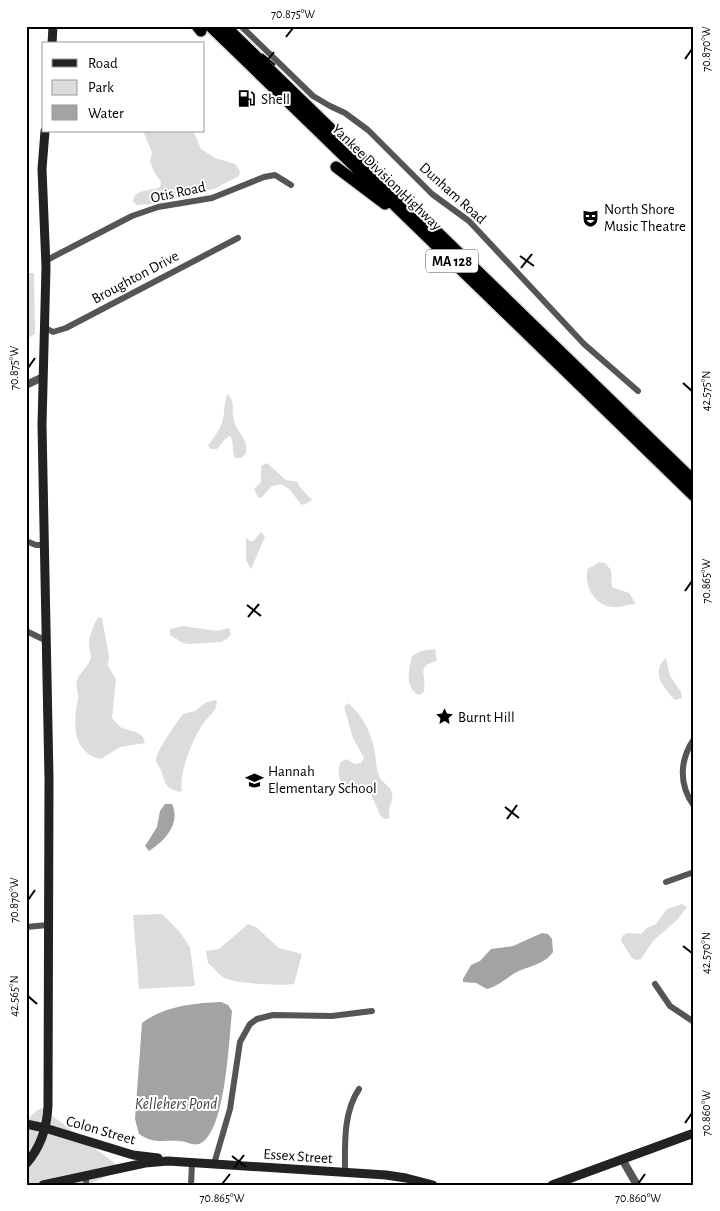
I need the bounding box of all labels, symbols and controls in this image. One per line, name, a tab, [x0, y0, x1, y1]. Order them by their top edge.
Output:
text: 70.875°W	[271, 8, 315, 20]
text: 70.870°W	[700, 26, 712, 72]
legend	[42, 42, 205, 132]
text: Road	[88, 56, 118, 71]
text: Park	[88, 80, 114, 95]
fuel station icon: Shell	[237, 89, 257, 109]
place label: Shell	[261, 92, 290, 107]
text: Water	[88, 106, 124, 121]
street label: Yankee Division Highway	[329, 121, 445, 234]
street label: Dunham Road	[416, 160, 489, 227]
street label: Otis Road	[149, 179, 207, 206]
place label: North Shore Music Theatre	[604, 202, 686, 234]
theatre icon: North Shore Music Theatre	[580, 208, 600, 228]
street label: Broughton Drive	[89, 248, 181, 307]
road number: MA 128	[426, 250, 478, 272]
text: 70.875°W	[8, 346, 20, 390]
text: 42.575°N	[700, 371, 712, 411]
text: 70.865°W	[700, 558, 712, 603]
place icon: Burnt Hill	[434, 707, 454, 727]
place label: Burnt Hill	[458, 710, 515, 725]
place label: Hannah Elementary School	[268, 764, 377, 796]
school or university icon: Hannah Elementary School	[244, 770, 264, 790]
text: 70.870°W	[8, 877, 20, 923]
text: 42.570°N	[700, 932, 712, 974]
text: 42.565°N	[8, 975, 20, 1017]
text: 70.860°W	[700, 1090, 712, 1136]
water label: Kellehers Pond	[135, 1096, 217, 1112]
street label: Colon Street	[65, 1113, 137, 1148]
street label: Essex Street	[263, 1147, 333, 1166]
text: 70.865°W	[200, 1192, 245, 1204]
text: 70.860°W	[615, 1192, 661, 1204]

